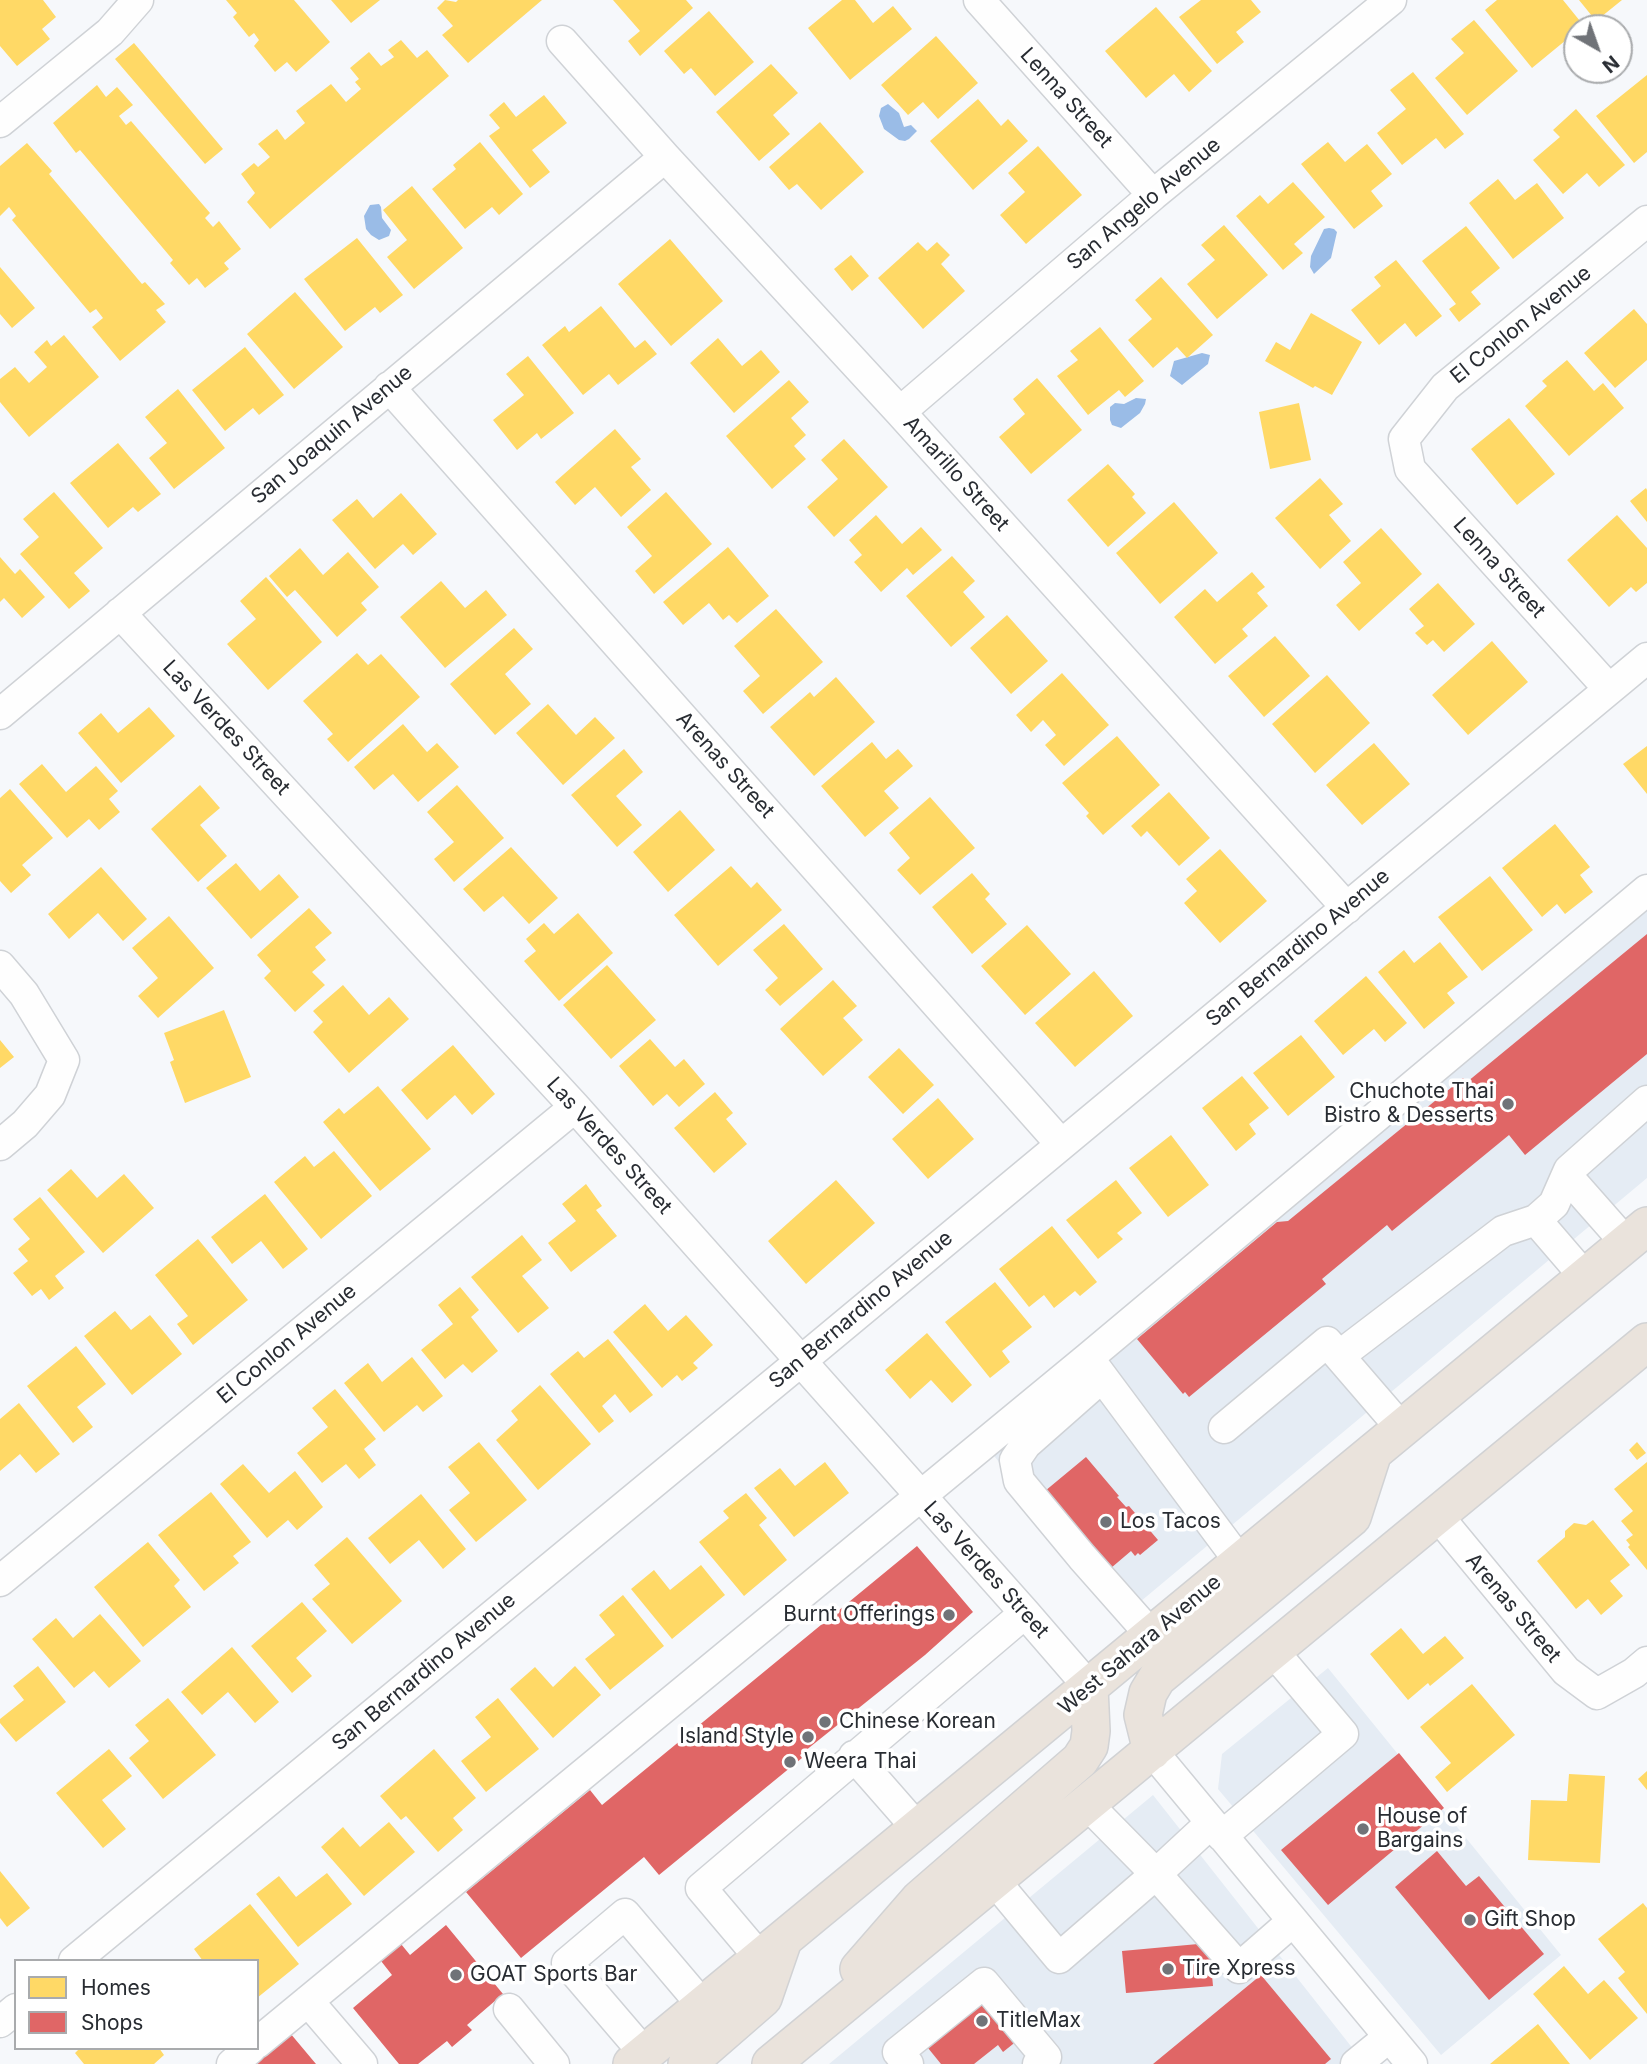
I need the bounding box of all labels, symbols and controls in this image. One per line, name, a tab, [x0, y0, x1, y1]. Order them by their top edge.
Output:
north arrow	[1563, 14, 1633, 84]
street label: Lenna Street	[1015, 43, 1117, 153]
text: N	[1598, 50, 1623, 77]
street label: San Angelo Avenue	[1062, 132, 1226, 276]
street label: El Conlon Avenue	[1446, 261, 1596, 389]
street label: San Joaquin Avenue	[246, 360, 418, 510]
street label: Amarillo Street	[898, 411, 1014, 537]
street label: Lenna Street	[1448, 513, 1550, 623]
street label: Las Verdes Street	[157, 655, 295, 801]
street label: Arenas Street	[671, 707, 779, 823]
street label: San Bernardino Avenue	[1201, 864, 1395, 1032]
street label: Las Verdes Street	[541, 1072, 677, 1220]
place label: Chuchote Thai Bistro & Desserts	[1324, 1079, 1494, 1129]
marker: Chuchote Thai Bistro & Desserts	[1500, 1096, 1516, 1112]
street label: San Bernardino Avenue	[764, 1226, 958, 1394]
street label: El Conlon Avenue	[212, 1279, 362, 1409]
street label: Las Verdes Street	[918, 1496, 1054, 1644]
place label: Los Tacos	[1120, 1509, 1221, 1535]
marker: Los Tacos	[1098, 1514, 1114, 1530]
street label: Arenas Street	[1460, 1548, 1566, 1668]
street label: West Sahara Avenue	[1054, 1570, 1226, 1720]
street label: San Bernardino Avenue	[327, 1588, 521, 1756]
place label: Burnt Offerings	[783, 1602, 935, 1628]
marker: Burnt Offerings	[941, 1607, 957, 1623]
place label: Chinese Korean	[839, 1709, 996, 1735]
marker: Chinese Korean	[817, 1714, 833, 1730]
place label: Island Style	[679, 1724, 794, 1750]
marker: Island Style	[800, 1729, 816, 1745]
place label: Weera Thai	[804, 1749, 917, 1775]
marker: Weera Thai	[782, 1754, 798, 1770]
place label: House of Bargains	[1377, 1804, 1467, 1854]
marker: House of Bargains	[1355, 1821, 1371, 1837]
place label: Gift Shop	[1484, 1907, 1576, 1933]
marker: Gift Shop	[1462, 1912, 1478, 1928]
place label: Tire Xpress	[1182, 1956, 1296, 1982]
legend	[14, 1959, 259, 2050]
marker: Tire Xpress	[1160, 1961, 1176, 1977]
place label: GOAT Sports Bar	[470, 1962, 637, 1988]
marker: GOAT Sports Bar	[448, 1967, 464, 1983]
text: Homes	[81, 1975, 151, 2000]
place label: TitleMax	[996, 2008, 1081, 2034]
text: Shops	[81, 2010, 143, 2035]
marker: TitleMax	[974, 2013, 990, 2029]

